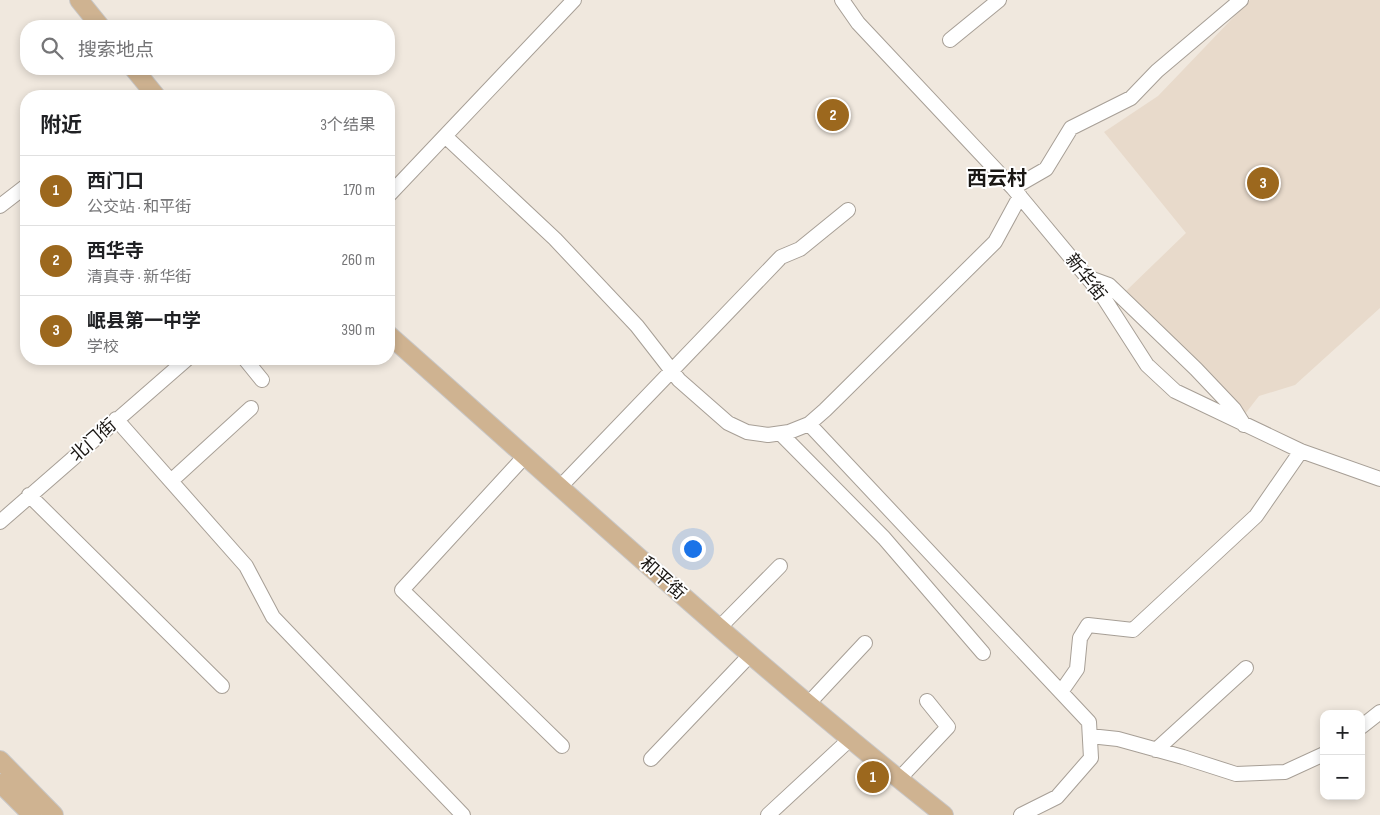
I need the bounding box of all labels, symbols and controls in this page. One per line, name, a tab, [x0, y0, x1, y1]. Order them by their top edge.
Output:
search box	[20, 20, 395, 75]
icon: search	[38, 34, 66, 62]
text: 搜索地点	[78, 39, 154, 62]
pin: 2	[817, 96, 849, 134]
text: 附近	[40, 113, 82, 138]
text: 3个结果	[320, 116, 375, 135]
pin: 3	[1247, 164, 1279, 202]
district label: 西云村	[967, 167, 1027, 191]
text: 西门口	[87, 170, 144, 193]
text: 1	[53, 181, 59, 200]
text: 170 m	[343, 181, 375, 200]
text: 公交站 · 和平街	[87, 198, 191, 217]
text: 西华寺	[87, 240, 144, 263]
street label: 新华街	[1061, 250, 1111, 305]
text: 2	[52, 251, 60, 270]
text: 260 m	[341, 251, 375, 270]
text: 清真寺 · 新华街	[87, 268, 191, 287]
text: 岷县第一中学	[87, 310, 201, 333]
text: 3	[52, 321, 60, 340]
text: 390 m	[341, 321, 375, 340]
text: 学校	[87, 338, 119, 357]
street label: 北门街	[66, 415, 121, 466]
your location	[680, 536, 706, 562]
street label: 和平街	[636, 553, 690, 604]
map controls	[1320, 710, 1365, 800]
button: +	[1320, 710, 1365, 755]
button: −	[1320, 755, 1365, 800]
pin: 1	[857, 758, 889, 796]

